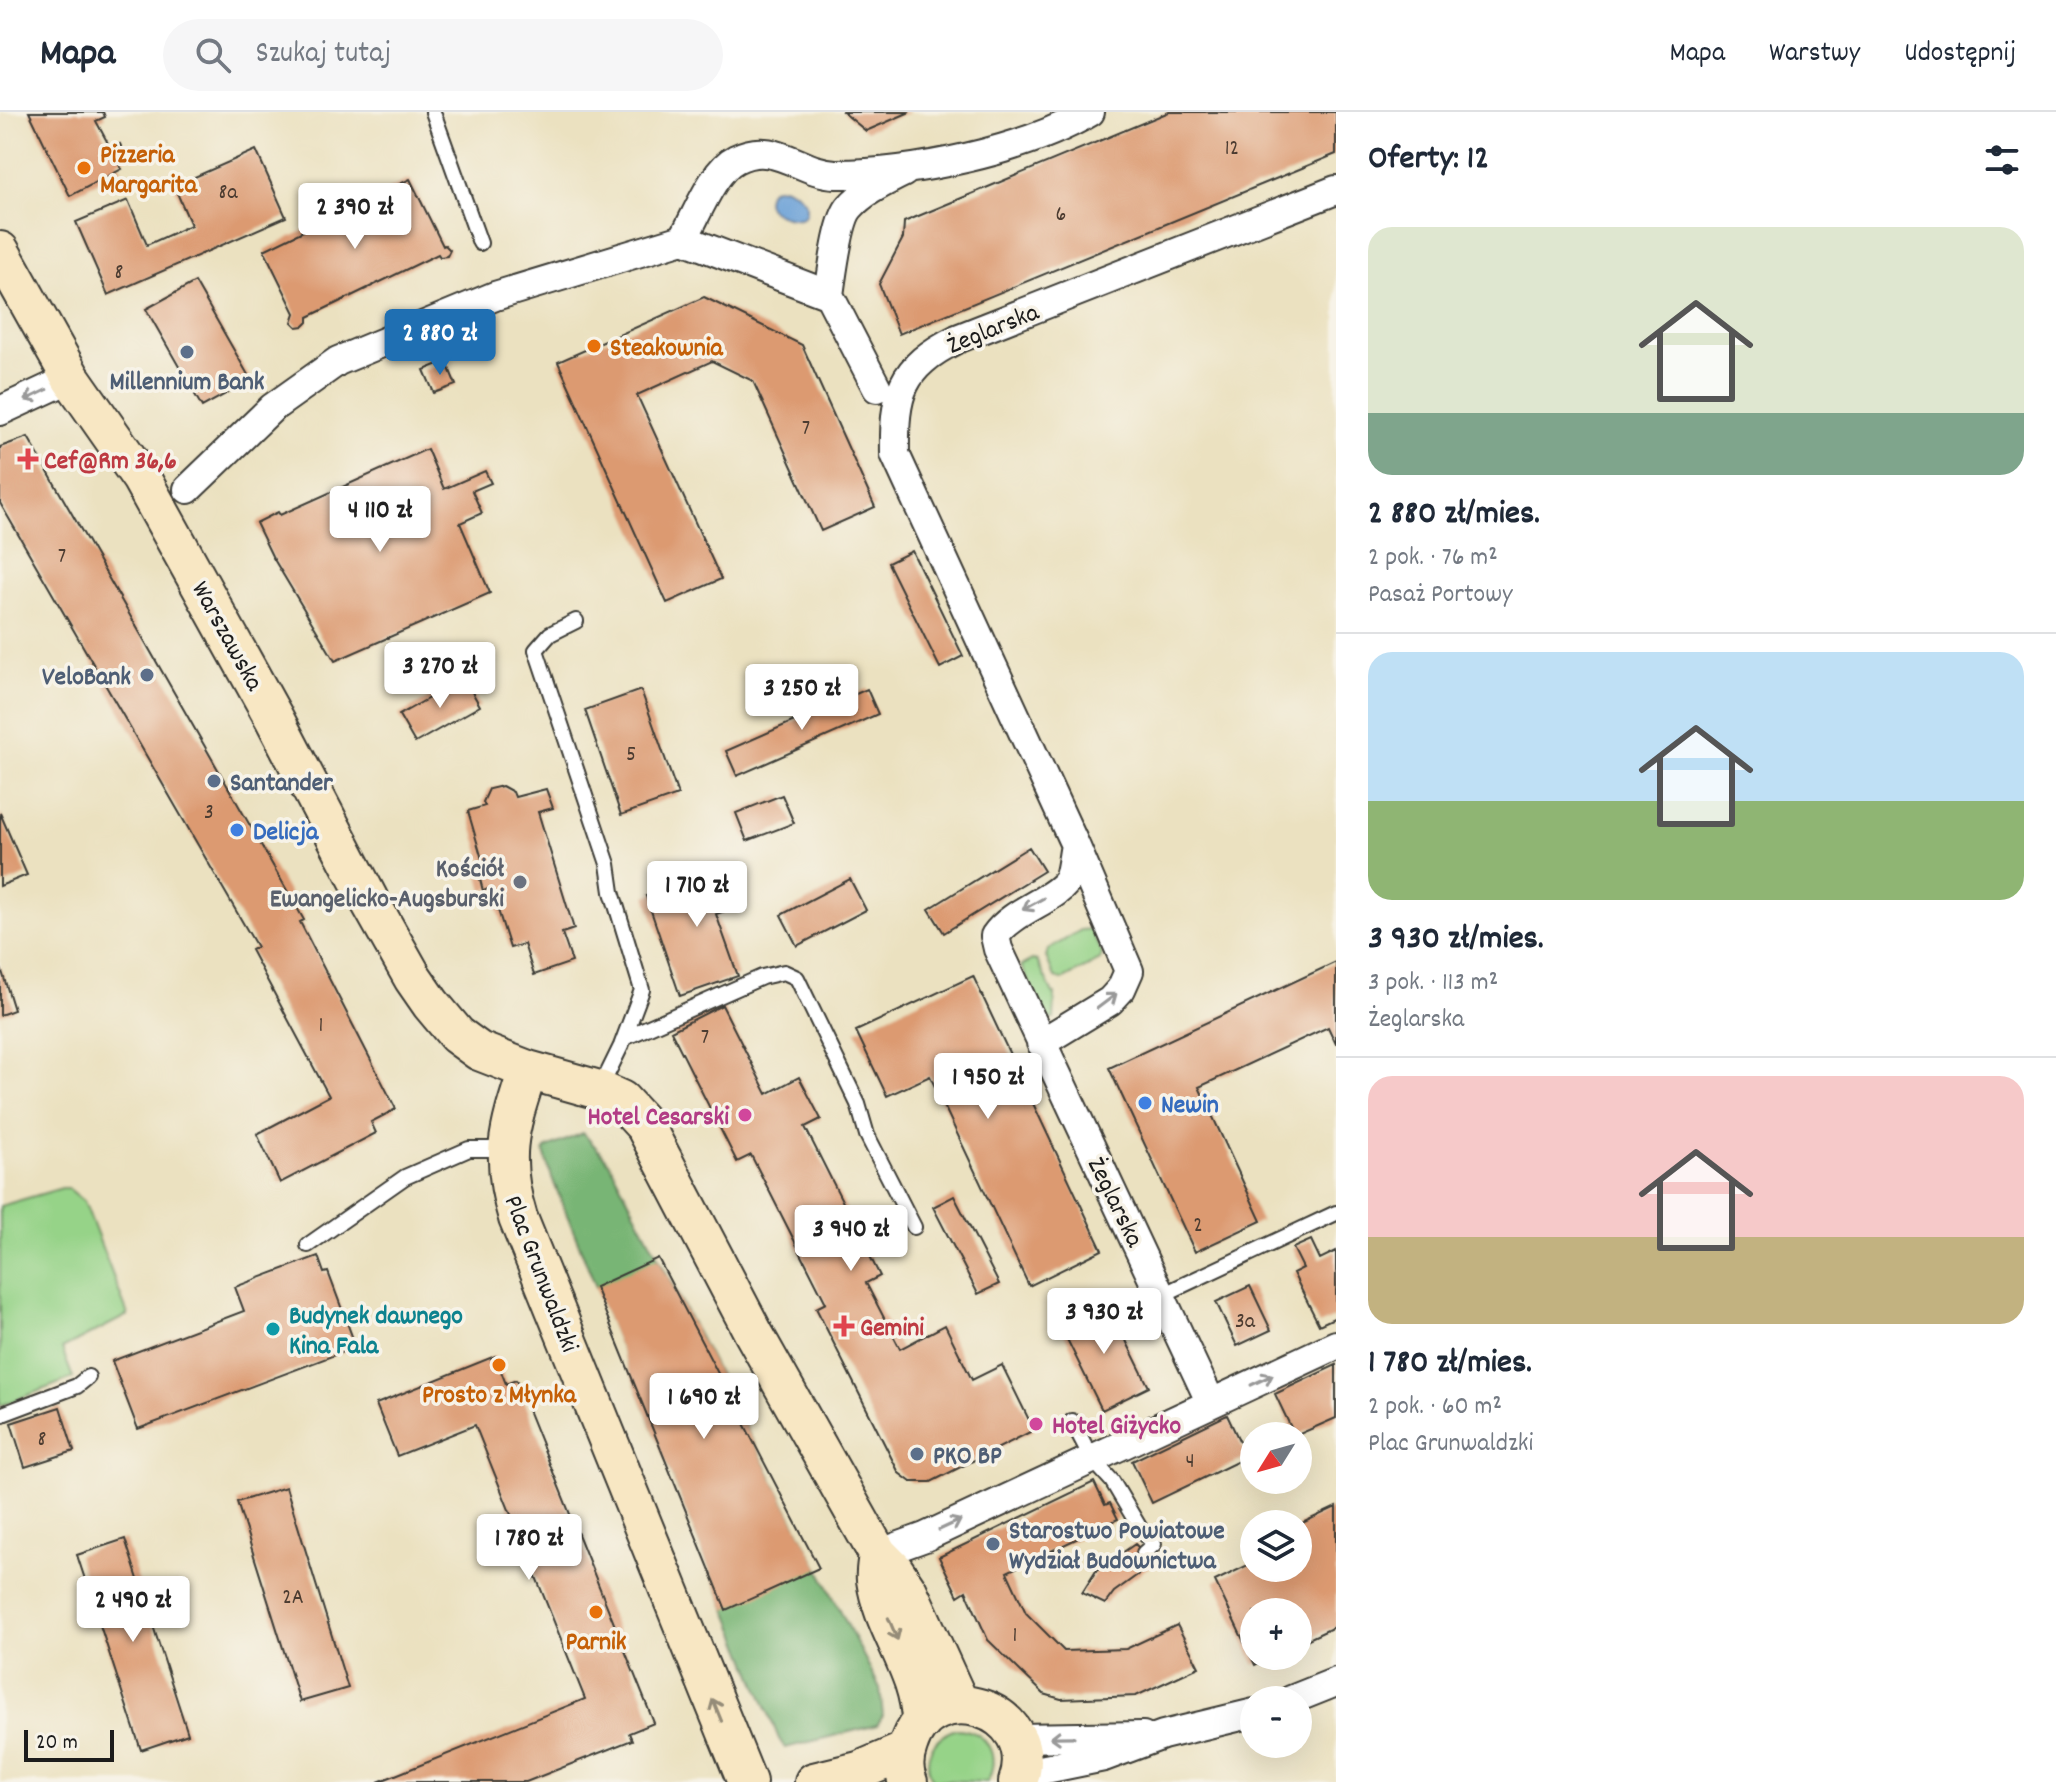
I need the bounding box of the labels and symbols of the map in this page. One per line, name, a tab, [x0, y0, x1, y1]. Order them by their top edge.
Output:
house number: 12	[1225, 134, 1239, 165]
place label: Pizzeria Margarita	[100, 138, 198, 205]
marker: Pizzeria Margarita	[75, 159, 93, 177]
house number: 8a	[218, 178, 238, 209]
pin: 2 390 zł	[272, 183, 438, 251]
house number: 6	[1056, 200, 1066, 231]
house number: 8	[115, 258, 123, 289]
street label: Żeglarska	[942, 295, 1046, 365]
pin: 2 880 zł	[357, 309, 523, 377]
place label: Steakownia	[610, 331, 723, 368]
marker: Steakownia	[585, 337, 603, 355]
marker: Millennium Bank	[178, 343, 196, 361]
place label: Millennium Bank	[110, 365, 265, 402]
one-way arrow	[24, 388, 48, 403]
house number: 7	[802, 414, 810, 445]
place label: Cef@Rm 36,6	[44, 444, 177, 481]
marker: Cef@Rm 36,6	[19, 450, 37, 468]
pin: 4 110 zł	[297, 486, 463, 554]
house number: 7	[58, 542, 66, 573]
street label: Warszawska	[181, 575, 272, 699]
pin: 3 270 zł	[357, 642, 523, 710]
place label: VeloBank	[42, 660, 131, 697]
pin: 3 250 zł	[719, 664, 885, 732]
marker: VeloBank	[138, 666, 156, 684]
house number: 5	[626, 740, 636, 771]
place label: Santander	[230, 766, 333, 803]
marker: Santander	[205, 772, 223, 790]
house number: 3	[204, 798, 214, 829]
place label: Delicja	[253, 815, 319, 852]
marker: Delicja	[228, 821, 246, 839]
place label: Kościół Ewangelicko-Augsburski	[270, 852, 504, 919]
pin: 1 710 zł	[614, 861, 780, 929]
marker: Kościół Ewangelicko-Augsburski	[511, 873, 529, 891]
one-way arrow	[1022, 897, 1046, 913]
one-way arrow	[1096, 993, 1117, 1010]
house number: 1	[319, 1011, 323, 1042]
house number: 7	[701, 1023, 709, 1054]
pin: 1 950 zł	[905, 1053, 1071, 1121]
place label: Newin	[1161, 1088, 1219, 1125]
marker: Newin	[1136, 1094, 1154, 1112]
place label: Hotel Cesarski	[588, 1100, 729, 1137]
marker: Hotel Cesarski	[736, 1106, 754, 1124]
street label: Żeglarska	[1076, 1151, 1152, 1255]
street label: Plac Grunwaldzki	[493, 1191, 587, 1358]
pin: 3 940 zł	[768, 1205, 934, 1273]
house number: 2	[1193, 1211, 1203, 1242]
pin: 3 930 zł	[1021, 1288, 1187, 1356]
place label: Budynek dawnego Kina Fala	[289, 1299, 463, 1366]
house number: 3a	[1235, 1307, 1256, 1338]
place label: Gemini	[860, 1311, 924, 1348]
marker: Gemini	[835, 1317, 853, 1335]
marker: Budynek dawnego Kina Fala	[264, 1320, 282, 1338]
marker: Prosto z Młynka	[490, 1356, 508, 1374]
one-way arrow	[1249, 1372, 1273, 1387]
pin: 1 690 zł	[621, 1373, 787, 1441]
place label: Prosto z Młynka	[422, 1378, 577, 1415]
place label: Hotel Giżycko	[1052, 1409, 1181, 1446]
marker: Hotel Giżycko	[1027, 1415, 1045, 1433]
north arrow	[1240, 1422, 1312, 1494]
house number: 8	[38, 1425, 46, 1456]
place label: PKO BP	[933, 1439, 1002, 1476]
marker: PKO BP	[908, 1445, 926, 1463]
house number: 4	[1185, 1447, 1195, 1478]
pin: 1 780 zł	[446, 1514, 612, 1582]
place label: Starostwo Powiatowe Wydział Budownictwa	[1009, 1514, 1225, 1581]
one-way arrow	[937, 1517, 962, 1532]
marker: Starostwo Powiatowe Wydział Budownictwa	[984, 1535, 1002, 1553]
pin: 2 490 zł	[50, 1576, 216, 1644]
house number: 2A	[282, 1583, 304, 1614]
marker: Parnik	[587, 1603, 605, 1621]
one-way arrow	[887, 1616, 902, 1641]
house number: 1	[1013, 1621, 1017, 1652]
place label: Parnik	[565, 1625, 627, 1662]
one-way arrow	[709, 1698, 724, 1723]
scale bar	[24, 1726, 114, 1762]
one-way arrow	[1049, 1729, 1076, 1744]

